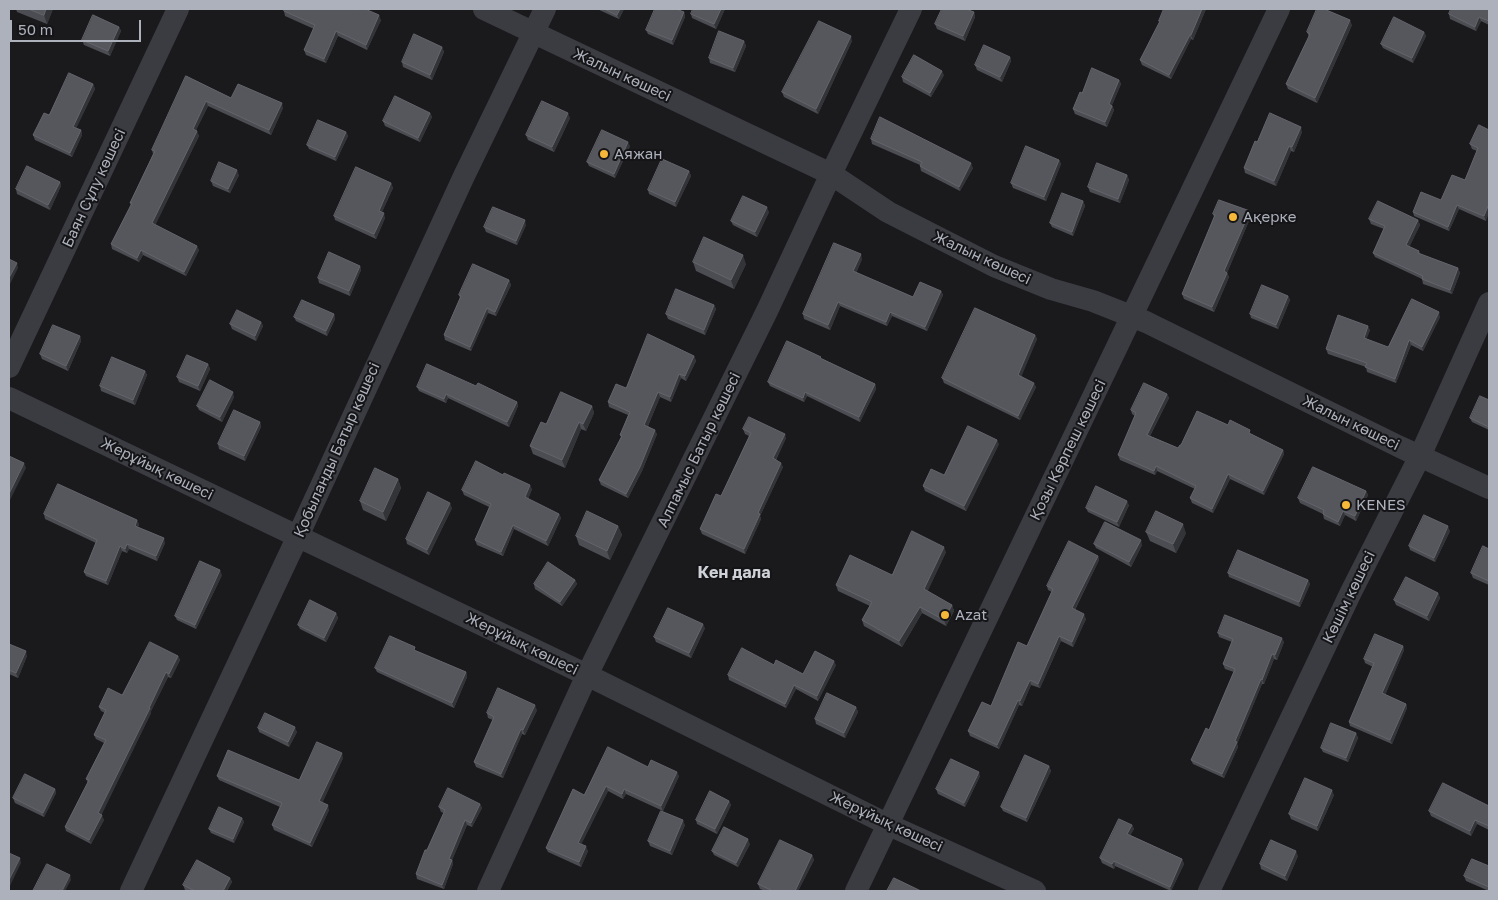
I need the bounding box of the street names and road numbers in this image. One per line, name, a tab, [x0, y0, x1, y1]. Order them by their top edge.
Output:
street label: Жалын көшесі	[570, 45, 674, 105]
street label: Баян Сұлу көшесі	[59, 126, 129, 250]
street label: Жалын көшесі	[930, 228, 1034, 288]
street label: Қобыланды Батыр көшесі	[290, 360, 384, 540]
street label: Алпамыс Батыр көшесі	[654, 370, 744, 530]
street label: Қозы Көрпеш көшесі	[1026, 377, 1110, 523]
street label: Жалын көшесі	[1300, 392, 1402, 454]
street label: Жерұйық көшесі	[98, 434, 216, 504]
street label: Көшім көшесі	[1319, 548, 1379, 646]
street label: Жерұйық көшесі	[463, 609, 581, 679]
street label: Жерұйық көшесі	[827, 788, 945, 856]

